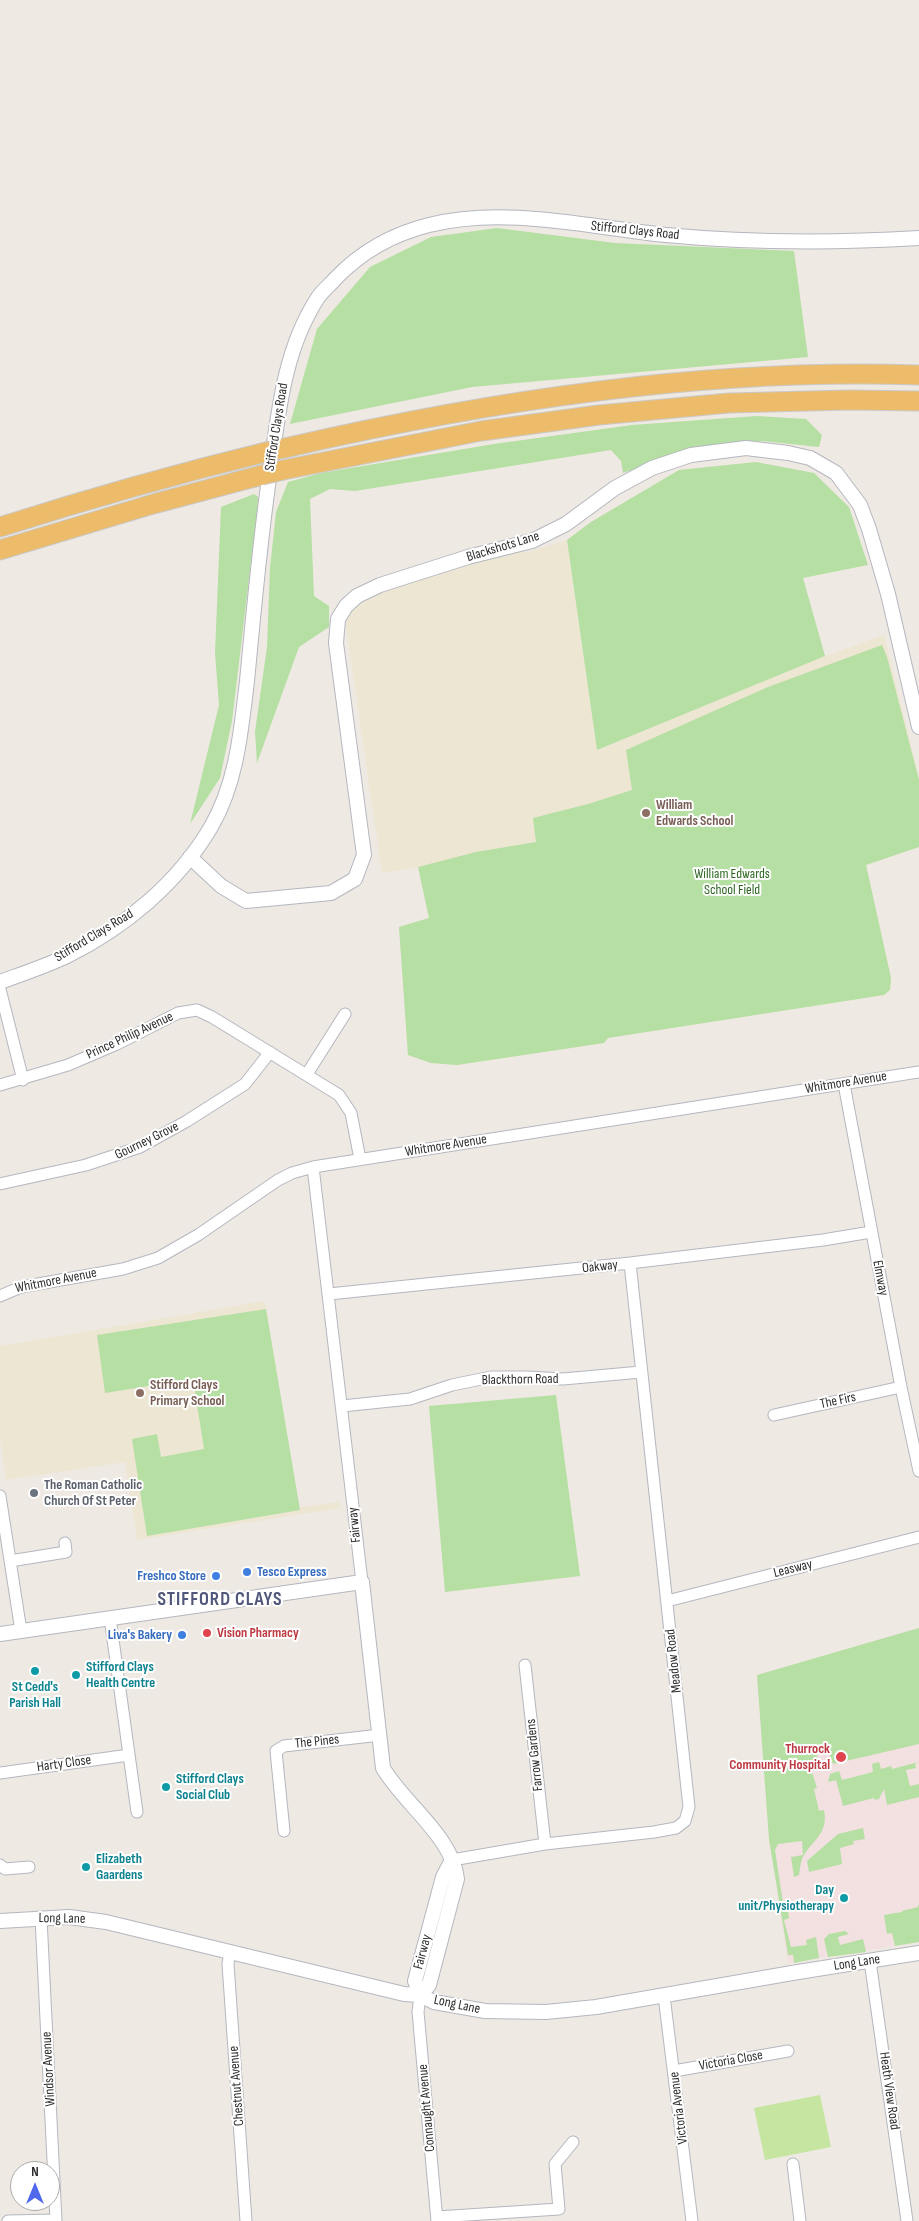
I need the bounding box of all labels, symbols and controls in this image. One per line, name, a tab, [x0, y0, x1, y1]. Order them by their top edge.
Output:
street label: Stifford Clays Road	[590, 218, 680, 244]
street label: Stifford Clays Road	[262, 382, 292, 472]
street label: Blackshots Lane	[464, 528, 542, 566]
place label: William Edwards School	[656, 797, 733, 830]
marker: William Edwards School	[640, 807, 652, 819]
park label: William Edwards School Field	[694, 866, 770, 899]
street label: Stifford Clays Road	[52, 906, 136, 966]
street label: Prince Philip Avenue	[84, 1008, 176, 1064]
street label: Whitmore Avenue	[804, 1068, 888, 1098]
street label: Gourney Grove	[112, 1118, 182, 1164]
street label: Whitmore Avenue	[404, 1131, 488, 1161]
street label: Oakway	[581, 1257, 619, 1277]
street label: Elmway	[868, 1259, 892, 1297]
street label: Whitmore Avenue	[14, 1265, 98, 1297]
street label: Blackthorn Road	[481, 1371, 559, 1389]
place label: Stifford Clays Primary School	[150, 1377, 224, 1410]
marker: Stifford Clays Primary School	[134, 1387, 146, 1399]
street label: The Firs	[818, 1389, 858, 1413]
place label: The Roman Catholic Church Of St Peter	[44, 1477, 142, 1510]
marker: The Roman Catholic Church Of St Peter	[28, 1487, 40, 1499]
street label: Fairway	[345, 1506, 365, 1544]
street label: Leasway	[772, 1556, 814, 1582]
place label: Tesco Express	[257, 1564, 327, 1580]
marker: Tesco Express	[241, 1566, 253, 1578]
place label: Freshco Store	[137, 1568, 206, 1584]
marker: Freshco Store	[210, 1570, 222, 1582]
district label: STIFFORD CLAYS	[156, 1589, 284, 1611]
place label: Vision Pharmacy	[217, 1625, 299, 1641]
place label: Liva's Bakery	[108, 1627, 172, 1643]
marker: Vision Pharmacy	[201, 1627, 213, 1639]
street label: Meadow Road	[662, 1628, 686, 1694]
marker: Liva's Bakery	[176, 1629, 188, 1641]
place label: Stifford Clays Health Centre	[86, 1659, 155, 1691]
marker: St Cedd's Parish Hall	[29, 1665, 41, 1677]
marker: Stifford Clays Health Centre	[70, 1669, 82, 1681]
place label: St Cedd's Parish Hall	[9, 1679, 61, 1711]
street label: Farrow Gardens	[523, 1718, 547, 1792]
street label: The Pines	[294, 1731, 340, 1753]
place label: Thurrock Community Hospital	[729, 1741, 830, 1774]
marker: Thurrock Community Hospital	[834, 1750, 848, 1764]
street label: Harty Close	[36, 1752, 92, 1776]
place label: Stifford Clays Social Club	[176, 1771, 244, 1804]
marker: Stifford Clays Social Club	[160, 1781, 172, 1793]
place label: Elizabeth Gaardens	[96, 1851, 143, 1884]
marker: Elizabeth Gaardens	[80, 1861, 92, 1873]
place label: Day unit/Physiotherapy	[738, 1882, 834, 1914]
marker: Day unit/Physiotherapy	[838, 1892, 850, 1904]
street label: Long Lane	[38, 1910, 86, 1928]
street label: Fairway	[410, 1933, 436, 1971]
street label: Long Lane	[833, 1951, 881, 1975]
street label: Long Lane	[432, 1992, 482, 2018]
street label: Windsor Avenue	[39, 2031, 59, 2107]
street label: Chestnut Avenue	[226, 2045, 248, 2127]
street label: Victoria Close	[698, 2047, 764, 2075]
street label: Heath View Road	[875, 2051, 903, 2131]
street label: Connaught Avenue	[415, 2063, 439, 2153]
street label: Victoria Avenue	[666, 2071, 692, 2145]
north arrow	[10, 2161, 60, 2211]
text: N	[31, 2163, 39, 2180]

